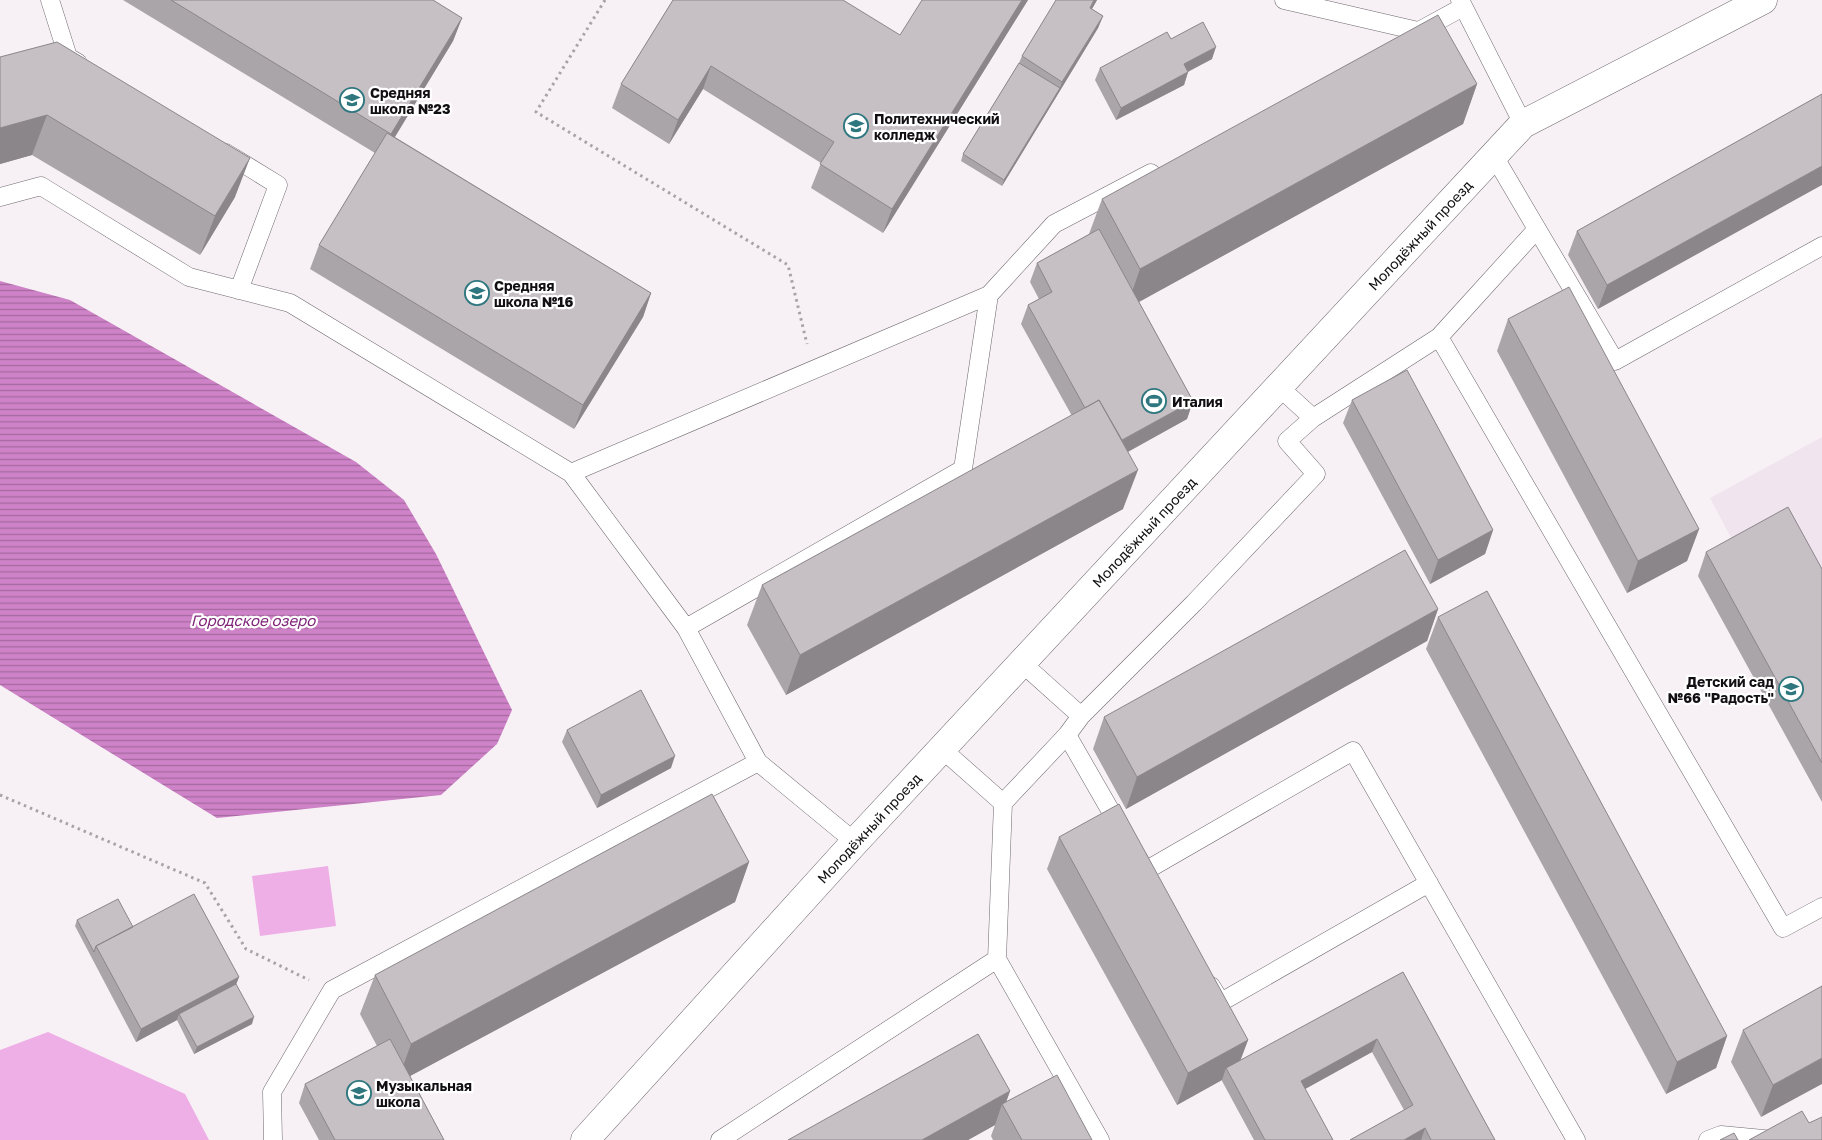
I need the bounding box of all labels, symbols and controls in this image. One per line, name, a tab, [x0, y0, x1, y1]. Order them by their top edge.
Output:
place label: Средняя школа №23	[370, 84, 450, 117]
school or university icon: Средняя школа №23	[339, 87, 365, 113]
place label: Политехнический колледж	[874, 110, 1000, 143]
school or university icon: Политехнический колледж	[843, 113, 869, 139]
street label: Молодёжный проезд	[1365, 176, 1476, 294]
place label: Средняя школа №16	[494, 277, 574, 310]
school or university icon: Средняя школа №16	[464, 280, 490, 306]
sports icon: Италия	[1141, 388, 1167, 414]
place label: Италия	[1172, 393, 1223, 410]
street label: Молодёжный проезд	[1089, 473, 1200, 591]
water label: Городское озеро	[191, 611, 316, 629]
place label: Детский сад №66 "Радость"	[1668, 673, 1774, 706]
school or university icon: Детский сад №66 "Радость"	[1778, 676, 1804, 702]
street label: Молодёжный проезд	[814, 769, 925, 887]
place label: Музыкальная школа	[376, 1077, 472, 1110]
school or university icon: Музыкальная школа	[346, 1080, 372, 1106]

